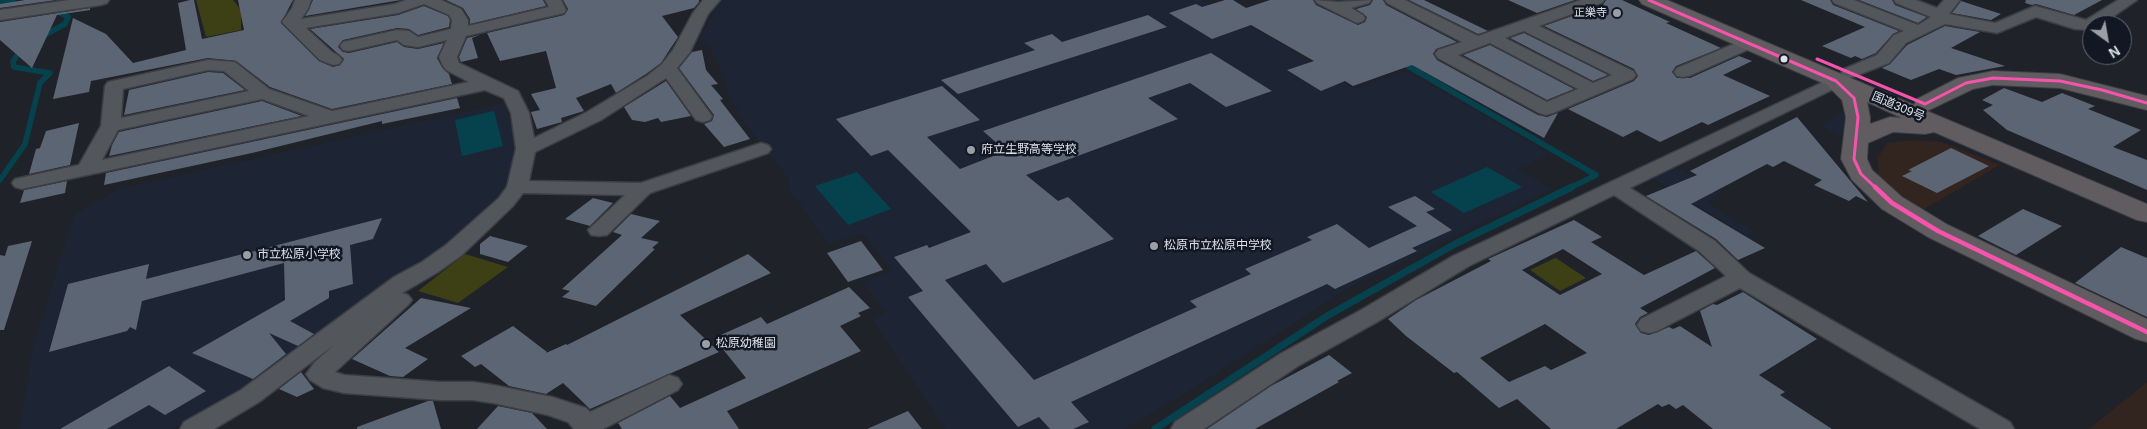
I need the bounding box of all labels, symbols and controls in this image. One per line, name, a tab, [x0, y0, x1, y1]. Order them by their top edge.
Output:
place label: 正樂寺	[1574, 6, 1607, 20]
marker: 正樂寺	[1611, 7, 1623, 19]
north arrow	[2082, 15, 2132, 65]
text: N	[2106, 42, 2123, 61]
unlabelled marker	[1779, 54, 1789, 64]
street label: 国道309号	[1869, 89, 1927, 125]
place label: 府立生野高等学校	[981, 143, 1077, 157]
marker: 府立生野高等学校	[965, 144, 977, 156]
place label: 松原市立松原中学校	[1164, 239, 1272, 253]
marker: 松原市立松原中学校	[1148, 240, 1160, 252]
place label: 市立松原小学校	[257, 248, 341, 262]
marker: 市立松原小学校	[241, 249, 253, 261]
place label: 松原幼稚園	[716, 337, 776, 351]
marker: 松原幼稚園	[700, 338, 712, 350]

